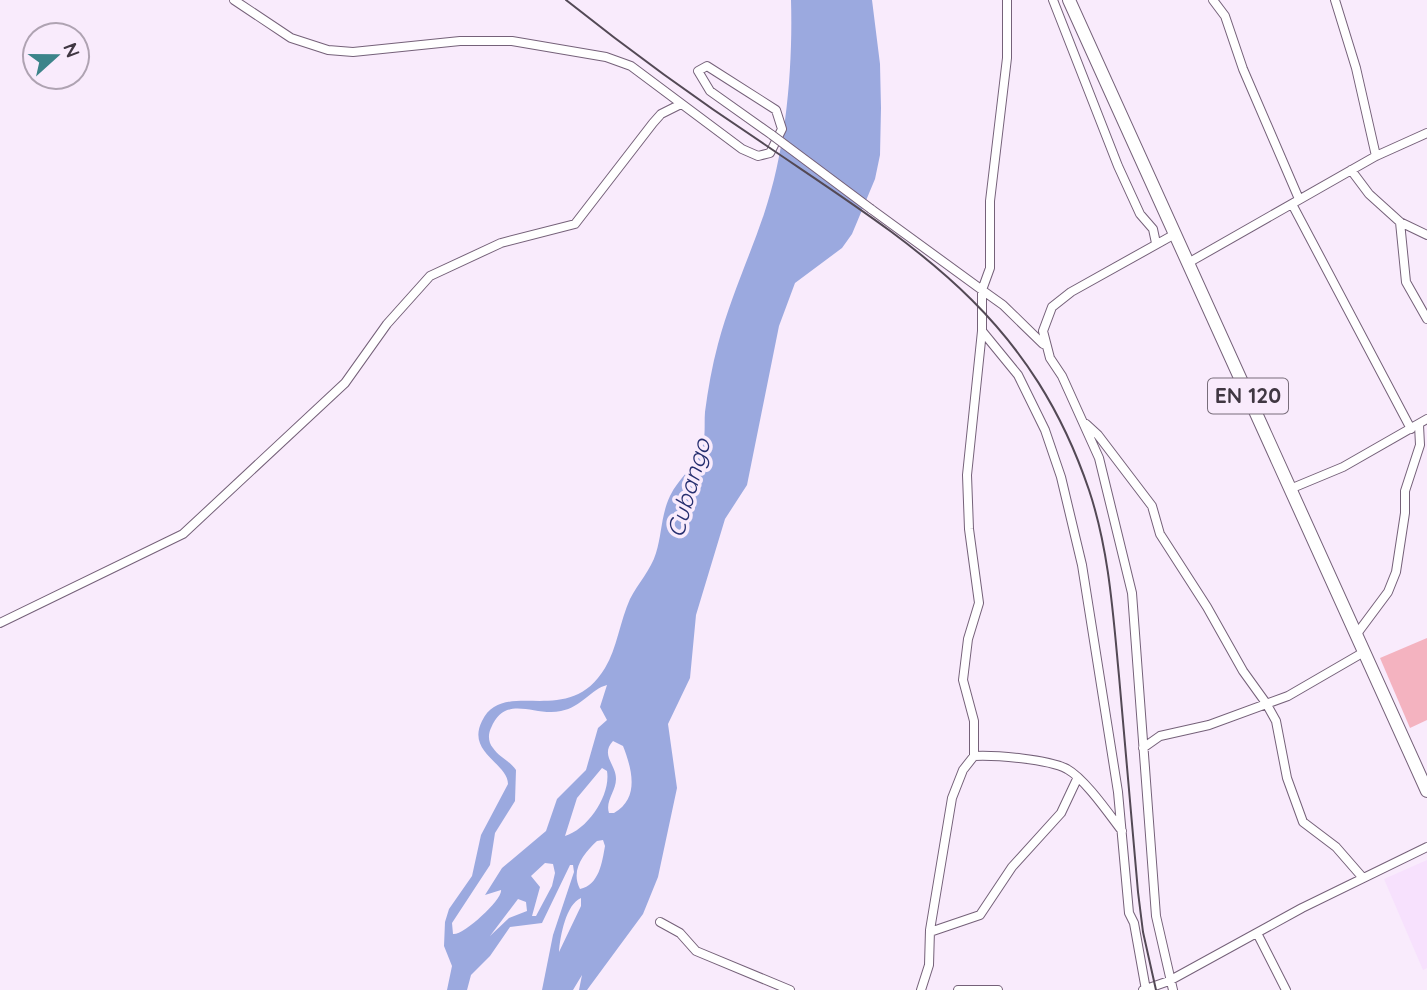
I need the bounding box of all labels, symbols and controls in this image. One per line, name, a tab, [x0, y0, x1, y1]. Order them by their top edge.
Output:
north arrow	[21, 21, 91, 91]
text: N	[58, 39, 86, 61]
road number: EN 120	[1208, 378, 1288, 414]
water label: Cubango	[660, 433, 717, 541]

